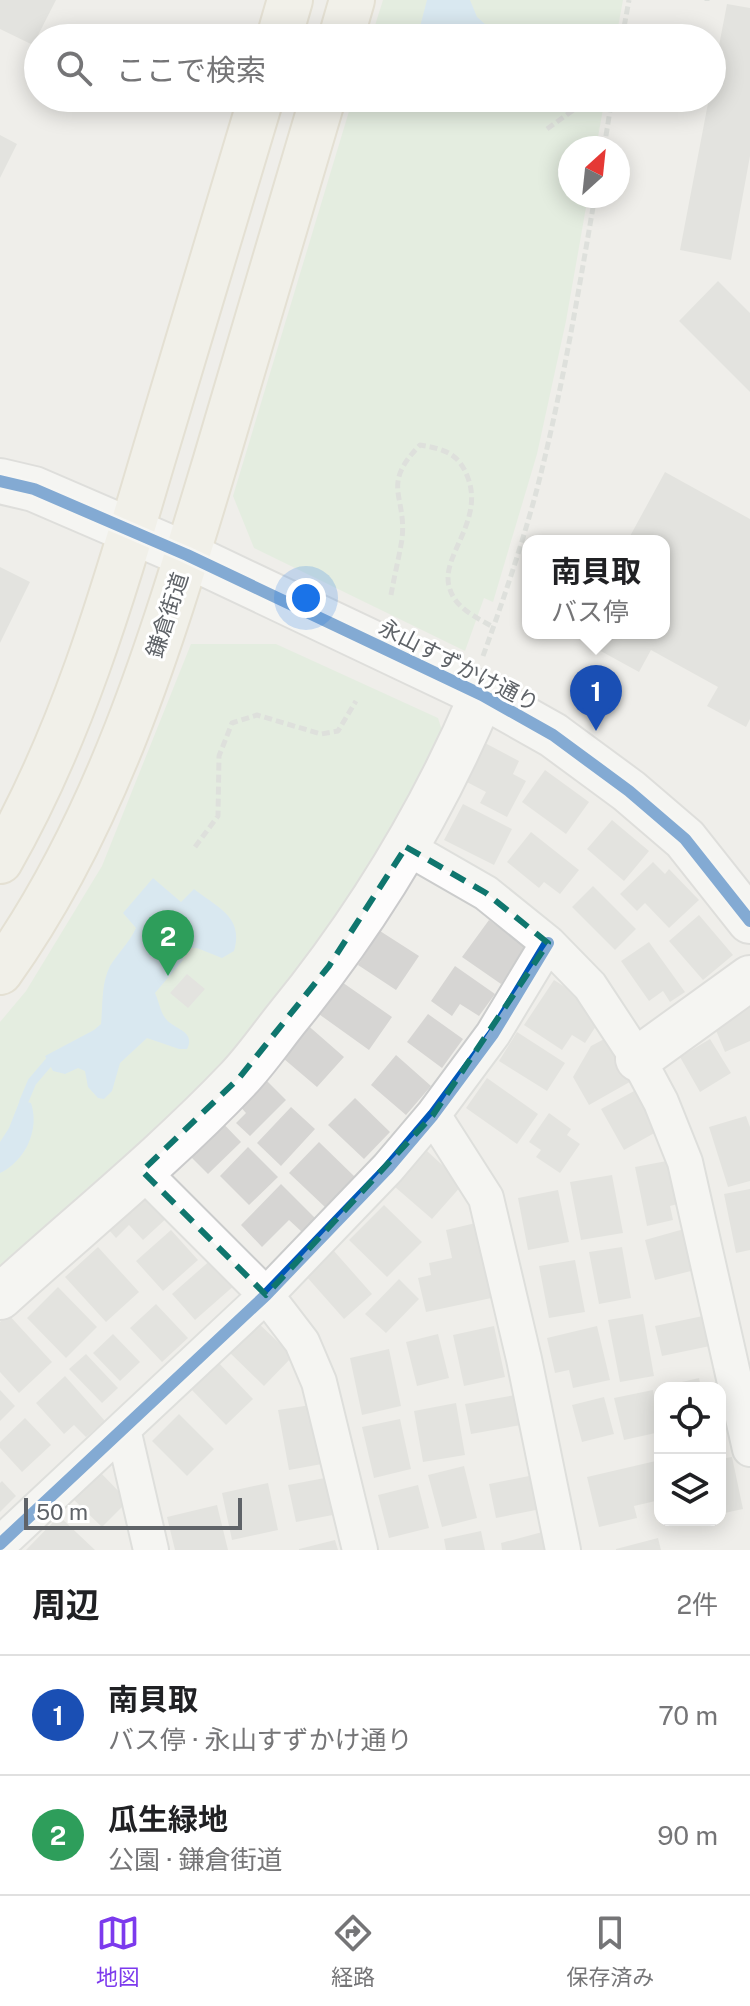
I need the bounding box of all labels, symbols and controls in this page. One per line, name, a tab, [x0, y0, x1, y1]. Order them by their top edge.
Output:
search box	[24, 24, 726, 112]
icon: search	[52, 46, 96, 90]
text: ここで検索	[116, 52, 266, 88]
north arrow	[558, 136, 630, 208]
popup	[522, 535, 670, 639]
text: 南貝取	[551, 553, 641, 589]
street label: 鎌倉街道	[141, 569, 193, 661]
your location	[286, 578, 326, 618]
text: バス停	[551, 596, 629, 627]
street label: 永山すずかけ通り	[375, 613, 543, 717]
pin: 1	[570, 665, 622, 731]
pin: 2	[142, 910, 194, 976]
map controls	[654, 1382, 726, 1526]
button: locate	[654, 1382, 726, 1454]
button: layers	[654, 1454, 726, 1526]
scale bar	[24, 1494, 242, 1530]
text: 50 m	[36, 1499, 88, 1525]
text: 周辺	[32, 1585, 100, 1625]
text: 2件	[677, 1589, 718, 1620]
text: 南貝取	[108, 1681, 198, 1717]
text: 1	[52, 1700, 64, 1731]
text: 70 m	[658, 1700, 718, 1731]
text: バス停 · 永山すずかけ通り	[108, 1724, 412, 1755]
text: 瓜生緑地	[108, 1801, 228, 1837]
text: 2	[50, 1820, 66, 1851]
text: 90 m	[657, 1820, 718, 1851]
text: 公園 · 鎌倉街道	[108, 1844, 282, 1875]
tab: 地図	[96, 1911, 140, 1991]
tab: 経路	[331, 1911, 375, 1991]
tab: 保存済み	[566, 1911, 654, 1991]

